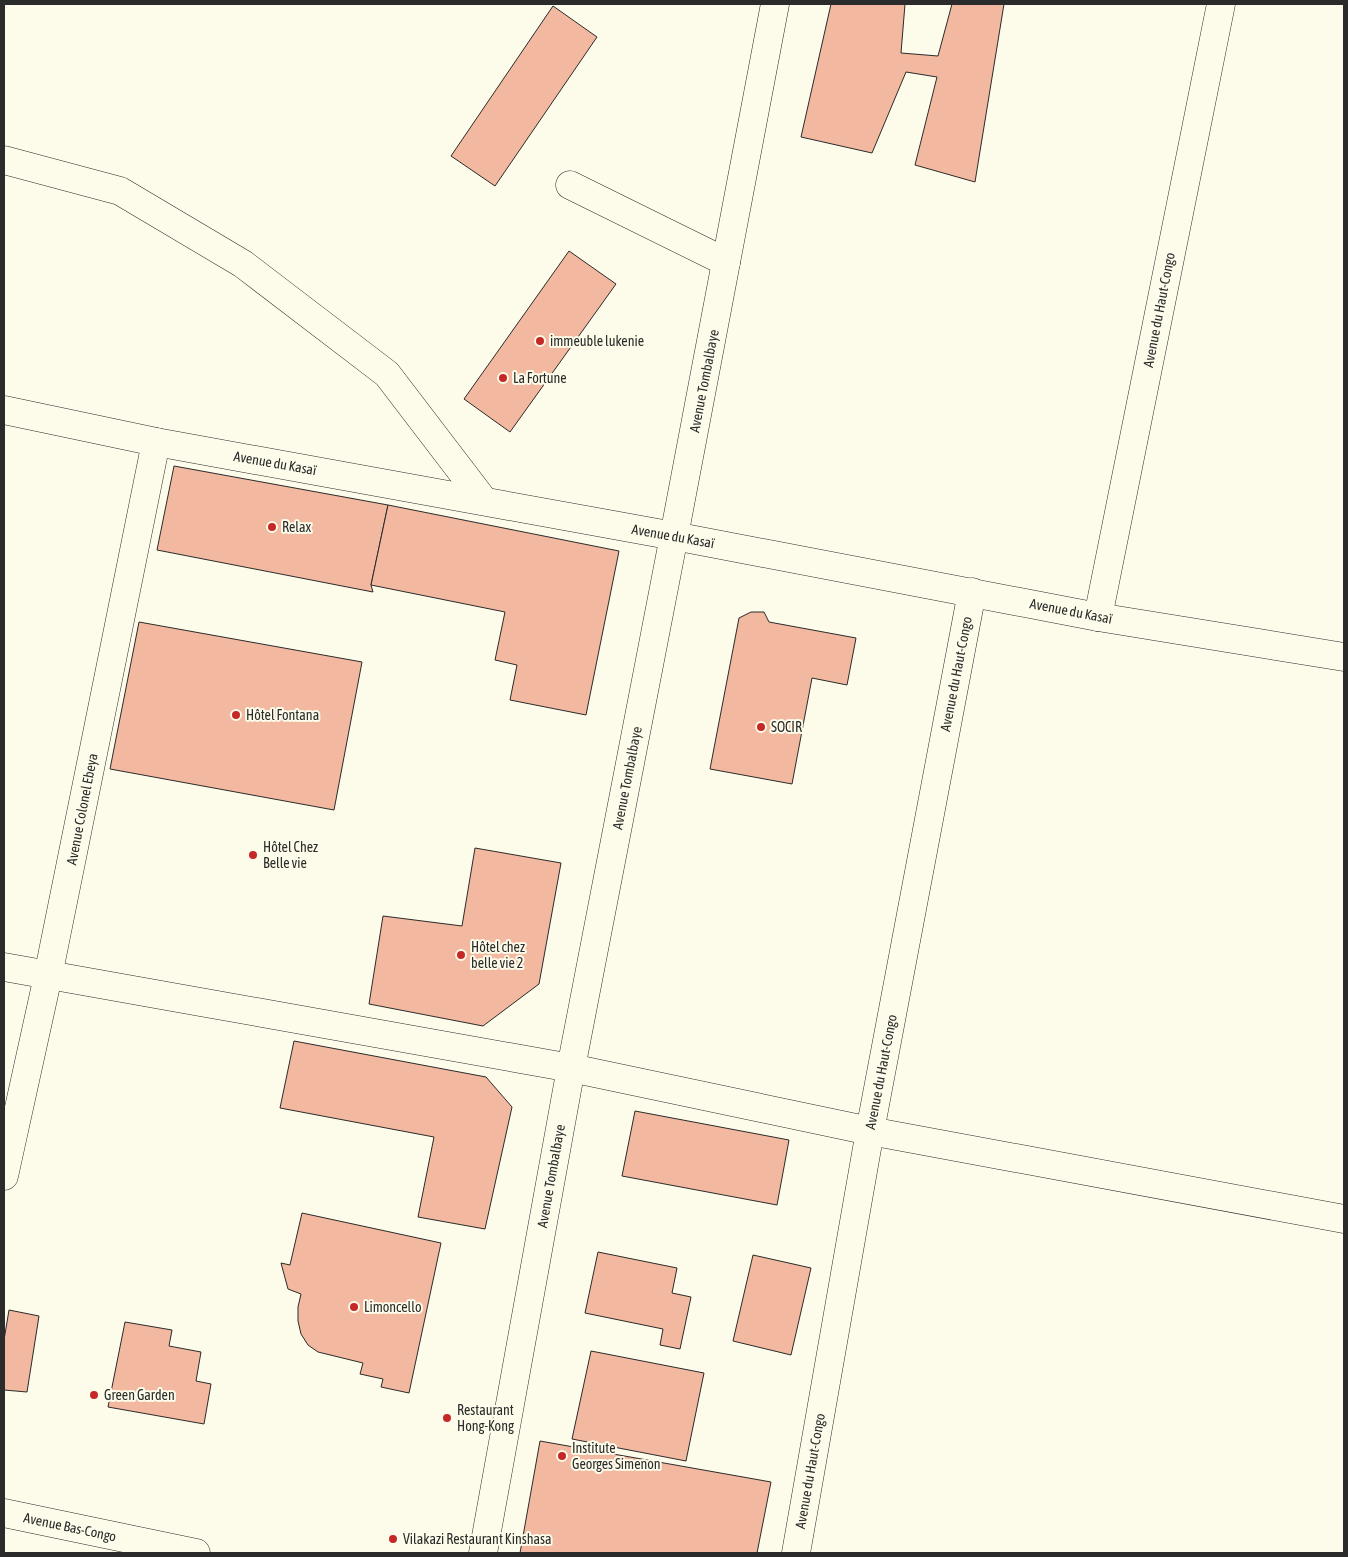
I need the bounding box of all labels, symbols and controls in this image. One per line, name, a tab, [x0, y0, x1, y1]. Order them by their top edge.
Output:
street label: Avenue du Haut-Congo	[1140, 251, 1178, 369]
street label: Avenue Tombalbaye	[686, 328, 722, 434]
place label: immeuble lukenie	[550, 333, 644, 349]
marker: immeuble lukenie	[534, 335, 546, 347]
place label: La Fortune	[513, 370, 567, 386]
marker: La Fortune	[497, 372, 509, 384]
street label: Avenue du Kasaï	[232, 448, 318, 478]
place label: Relax	[282, 519, 312, 535]
marker: Relax	[266, 521, 278, 533]
street label: Avenue du Kasaï	[630, 521, 716, 551]
street label: Avenue du Kasaï	[1028, 595, 1114, 627]
street label: Avenue du Haut-Congo	[937, 615, 975, 733]
place label: Hôtel Fontana	[246, 707, 319, 723]
marker: Hôtel Fontana	[230, 709, 242, 721]
place label: SOCIR	[771, 719, 802, 735]
marker: SOCIR	[755, 721, 767, 733]
street label: Avenue Tombalbaye	[609, 725, 645, 831]
street label: Avenue Colonel Ebeya	[63, 752, 101, 866]
place label: Hôtel Chez Belle vie	[263, 839, 318, 871]
marker: Hôtel Chez Belle vie	[247, 849, 259, 861]
place label: Hôtel chez belle vie 2	[471, 939, 525, 971]
marker: Hôtel chez belle vie 2	[455, 949, 467, 961]
street label: Avenue du Haut-Congo	[862, 1013, 900, 1131]
street label: Avenue Tombalbaye	[534, 1123, 568, 1229]
place label: Limoncello	[364, 1299, 421, 1315]
marker: Limoncello	[348, 1301, 360, 1313]
place label: Green Garden	[104, 1387, 175, 1403]
marker: Green Garden	[88, 1389, 100, 1401]
place label: Restaurant Hong-Kong	[457, 1402, 514, 1434]
marker: Restaurant Hong-Kong	[441, 1412, 453, 1424]
street label: Avenue du Haut-Congo	[792, 1412, 828, 1530]
place label: Institute Georges Simenon	[572, 1440, 661, 1472]
marker: Institute Georges Simenon	[556, 1450, 568, 1462]
street label: Avenue Bas-Congo	[22, 1509, 118, 1545]
place label: Vilakazi Restaurant Kinshasa	[403, 1531, 551, 1547]
marker: Vilakazi Restaurant Kinshasa	[387, 1533, 399, 1545]

